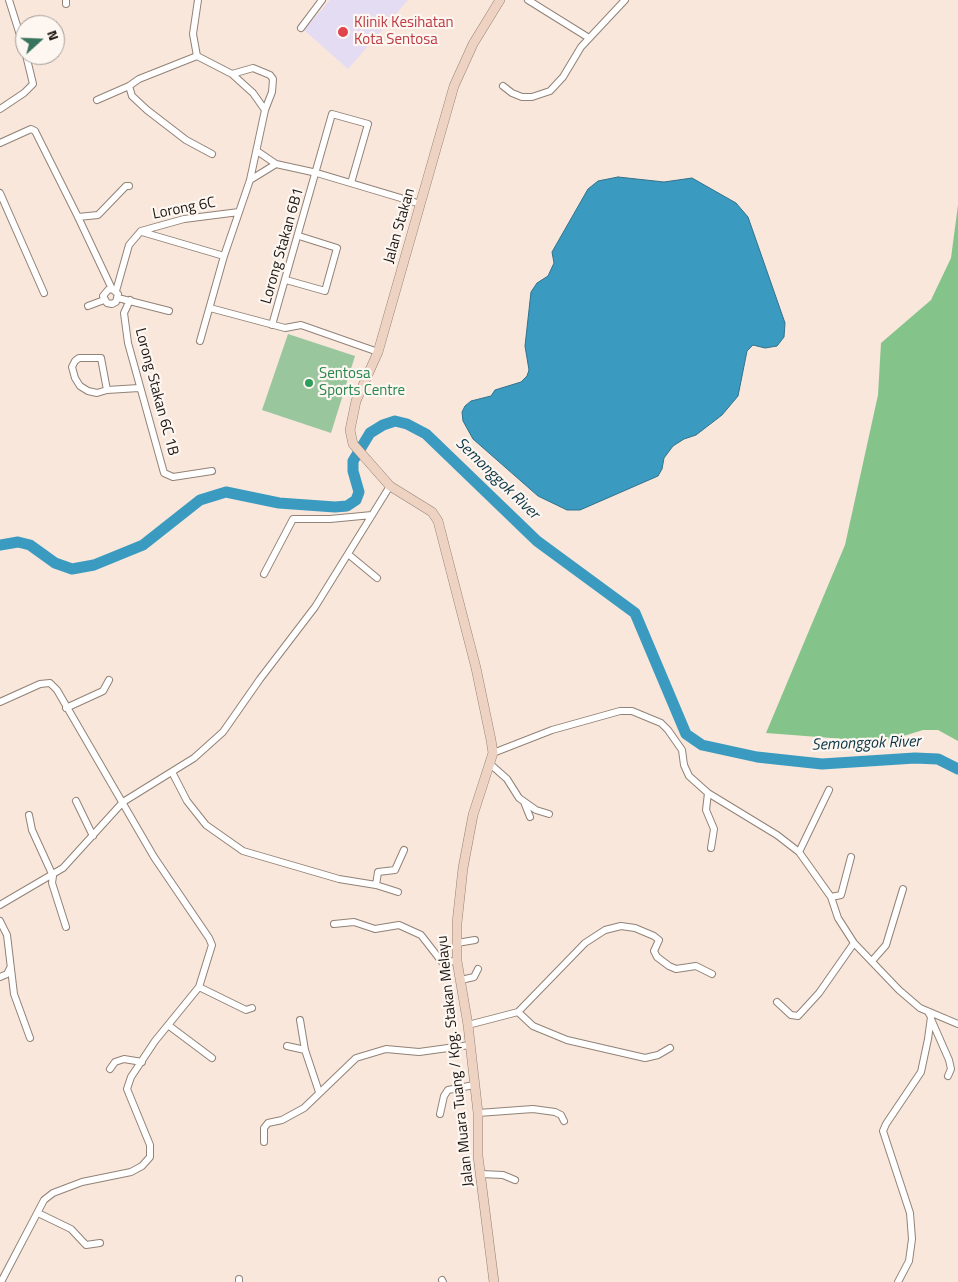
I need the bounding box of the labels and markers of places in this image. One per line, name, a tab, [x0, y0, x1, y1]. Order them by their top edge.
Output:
place label: Klinik Kesihatan Kota Sentosa	[354, 14, 454, 49]
marker: Klinik Kesihatan Kota Sentosa	[336, 25, 350, 39]
place label: Sentosa Sports Centre	[319, 365, 405, 400]
marker: Sentosa Sports Centre	[303, 377, 315, 389]

